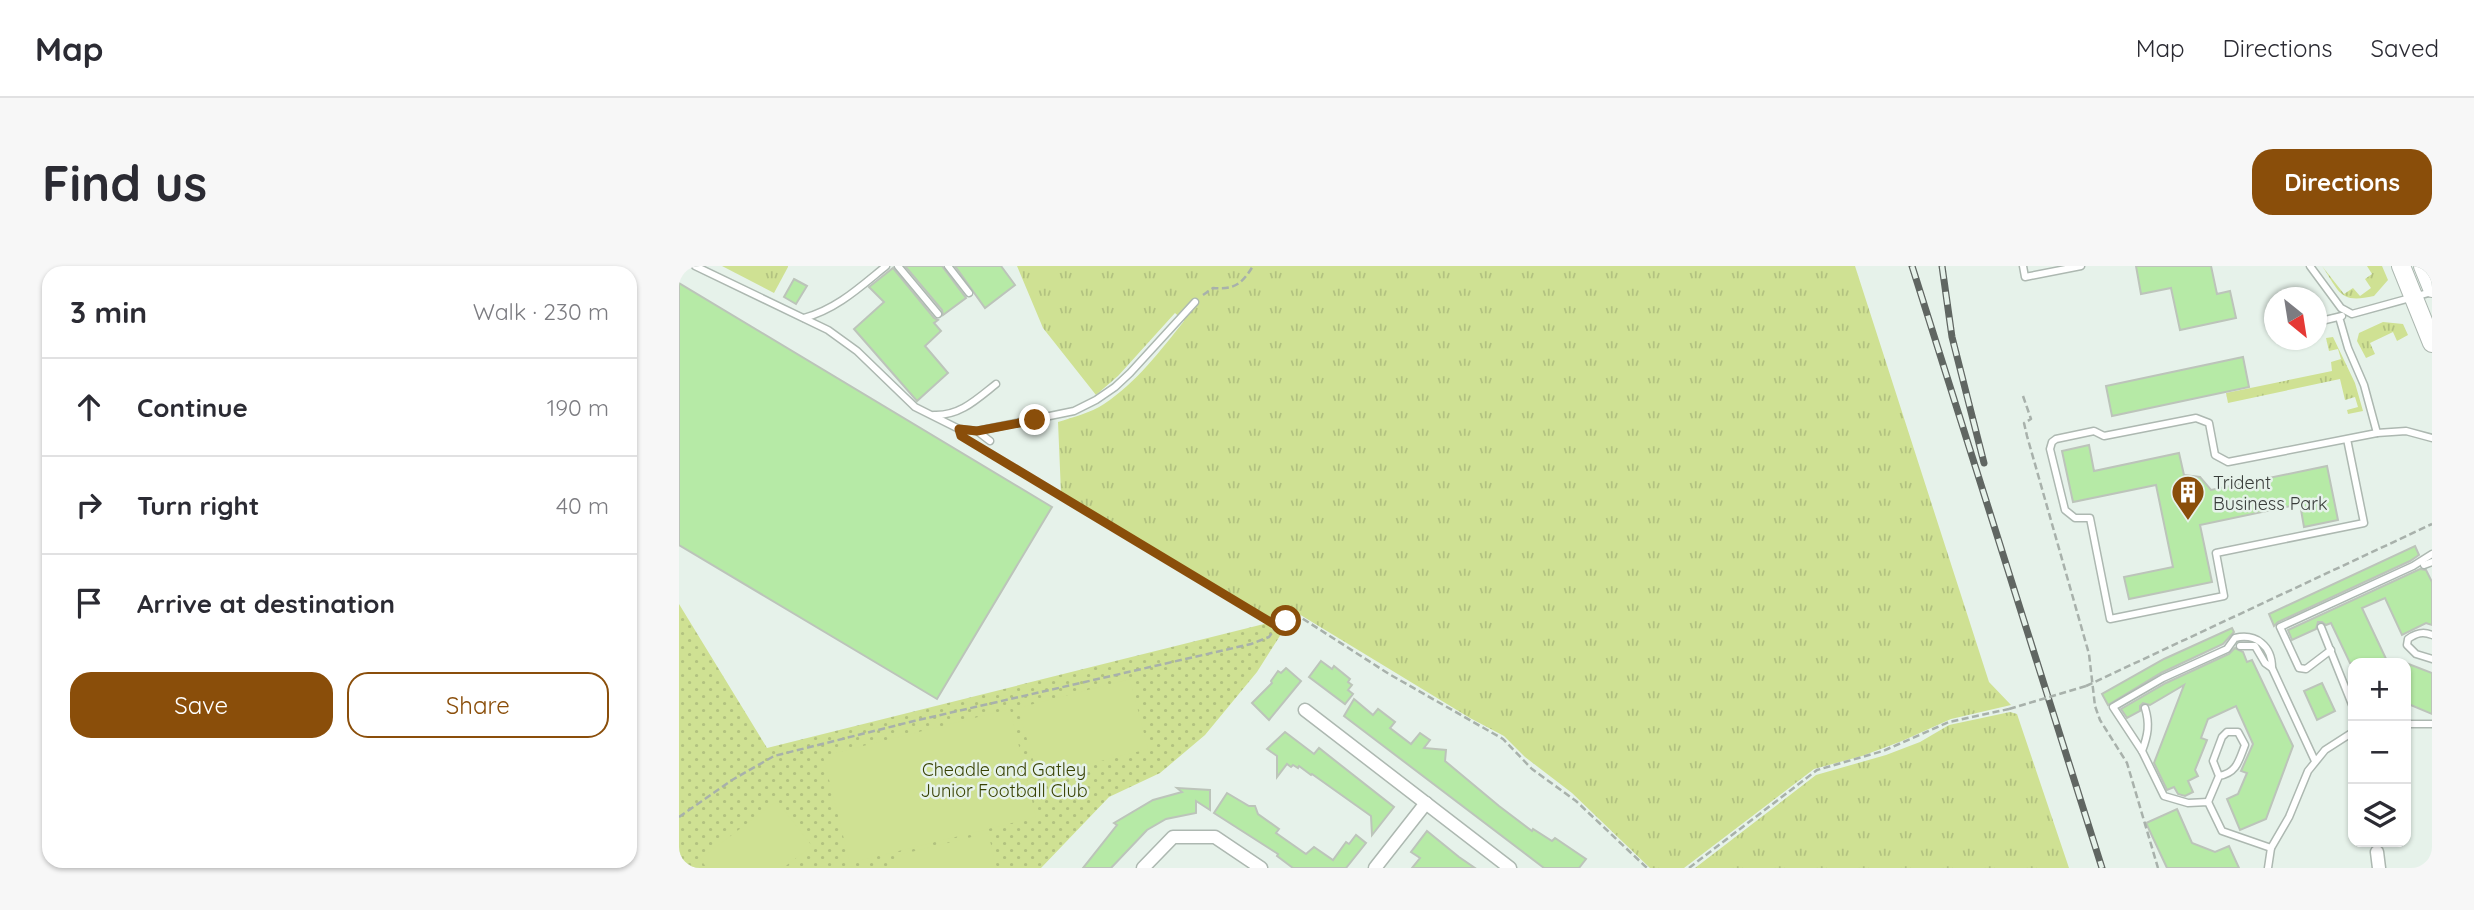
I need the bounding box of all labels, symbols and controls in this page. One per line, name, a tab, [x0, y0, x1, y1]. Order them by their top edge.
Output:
text: Map	[35, 28, 103, 69]
text: Map	[2136, 33, 2185, 63]
text: Directions	[2223, 33, 2333, 63]
text: Saved	[2371, 33, 2439, 63]
button: Directions	[2252, 149, 2432, 215]
text: Find us	[42, 152, 207, 213]
north arrow	[2264, 287, 2327, 350]
text: 3 min	[70, 293, 147, 331]
text: Walk · 230 m	[473, 297, 609, 326]
icon: ahead	[70, 388, 108, 426]
text: Continue	[137, 391, 248, 424]
text: 190 m	[547, 393, 609, 422]
route end	[1019, 404, 1050, 435]
place label: Trident Business Park	[2213, 471, 2328, 515]
building icon: Trident Business Park	[2169, 473, 2207, 522]
icon: right	[70, 486, 108, 524]
text: Turn right	[137, 489, 259, 522]
text: 40 m	[556, 491, 609, 520]
icon: arrive	[70, 584, 108, 622]
text: Arrive at destination	[137, 587, 395, 620]
route start	[1270, 605, 1301, 636]
map controls	[2348, 658, 2411, 847]
button: +	[2348, 658, 2411, 721]
button: Save	[70, 672, 333, 738]
button: Share	[347, 672, 609, 738]
button: −	[2348, 721, 2411, 784]
park label: Cheadle and Gatley Junior Football Club	[920, 758, 1088, 802]
button: layers	[2348, 784, 2411, 847]

